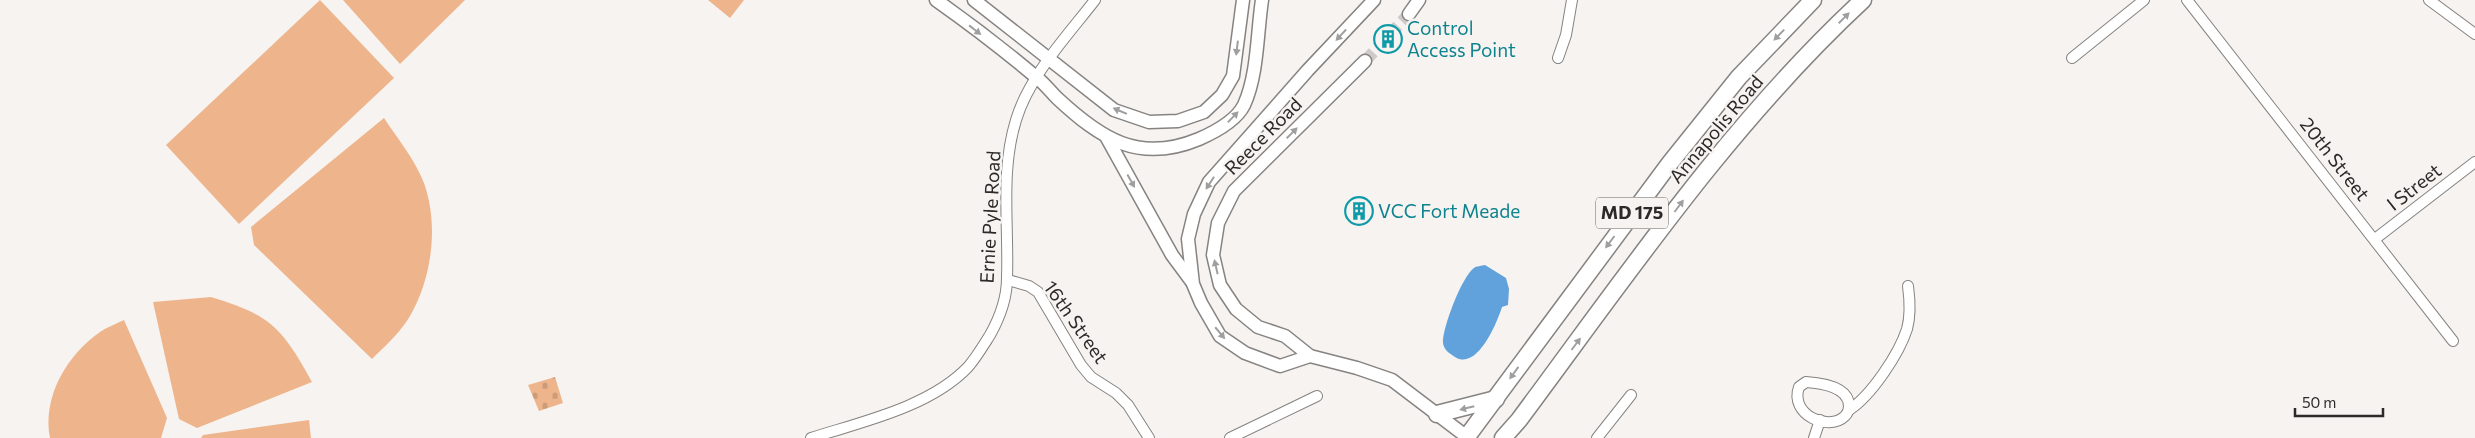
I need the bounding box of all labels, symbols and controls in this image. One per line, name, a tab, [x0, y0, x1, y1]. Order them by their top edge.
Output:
one-way arrow	[1838, 12, 1850, 24]
place label: Control Access Point	[1407, 16, 1516, 61]
one-way arrow	[968, 24, 981, 35]
building icon: Control Access Point	[1373, 24, 1403, 54]
one-way arrow	[1335, 29, 1347, 41]
one-way arrow	[1773, 29, 1785, 41]
one-way arrow	[1232, 41, 1240, 57]
street label: Annapolis Road	[1664, 70, 1767, 187]
street label: Reece Road	[1219, 92, 1306, 179]
one-way arrow	[1113, 107, 1127, 115]
one-way arrow	[1227, 111, 1239, 123]
street label: 20th Street	[2296, 113, 2375, 205]
one-way arrow	[1286, 128, 1298, 140]
street label: Ernie Pyle Road	[975, 150, 1004, 284]
street label: I Street	[2382, 158, 2446, 215]
one-way arrow	[1126, 174, 1135, 188]
one-way arrow	[1205, 176, 1214, 190]
building icon: VCC Fort Meade	[1344, 196, 1374, 226]
road number: MD 175	[1596, 198, 1668, 228]
place label: VCC Fort Meade	[1378, 199, 1520, 222]
one-way arrow	[1674, 200, 1685, 213]
one-way arrow	[1605, 235, 1616, 248]
one-way arrow	[1212, 260, 1220, 275]
street label: 16th Street	[1040, 276, 1113, 368]
one-way arrow	[1214, 326, 1225, 339]
one-way arrow	[1571, 337, 1581, 351]
one-way arrow	[1509, 366, 1519, 380]
scale bar	[2295, 386, 2382, 418]
text: 50 m	[2302, 393, 2336, 411]
one-way arrow	[1459, 404, 1474, 412]

